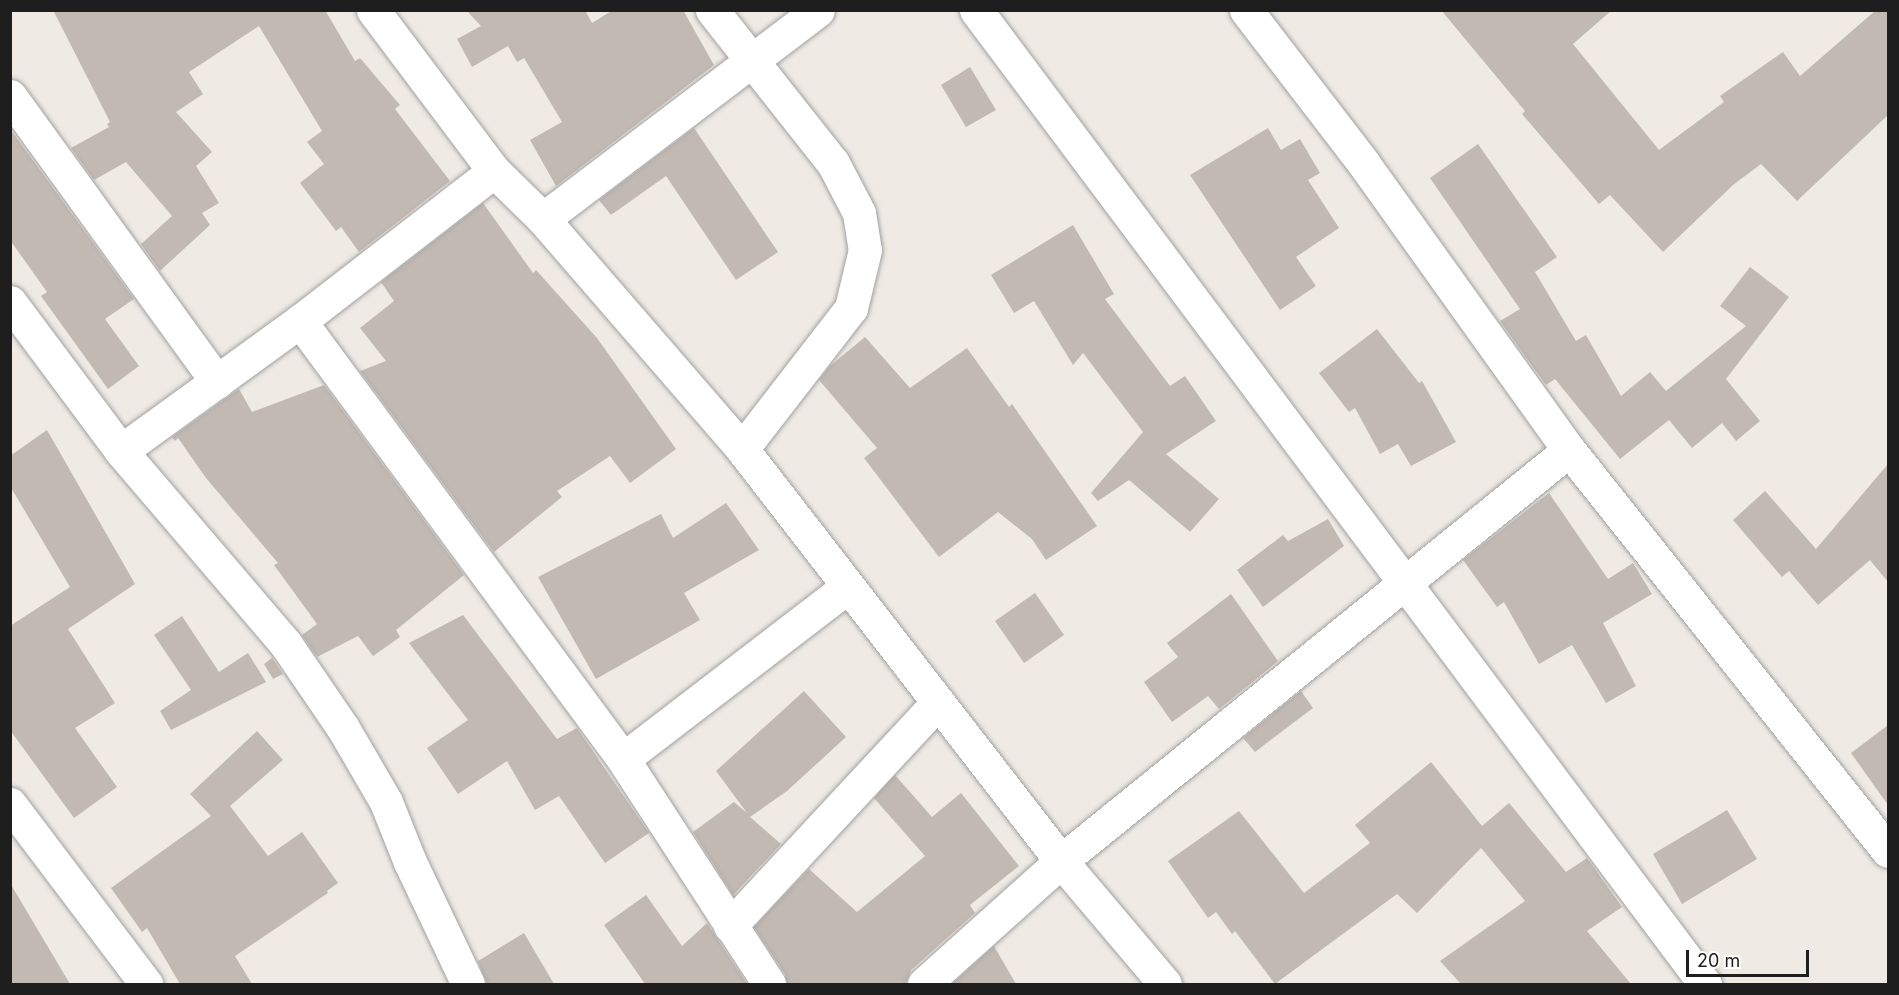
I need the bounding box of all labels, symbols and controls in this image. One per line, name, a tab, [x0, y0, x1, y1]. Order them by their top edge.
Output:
scale bar	[1689, 938, 1812, 976]
text: 20 m	[1697, 950, 1740, 971]

